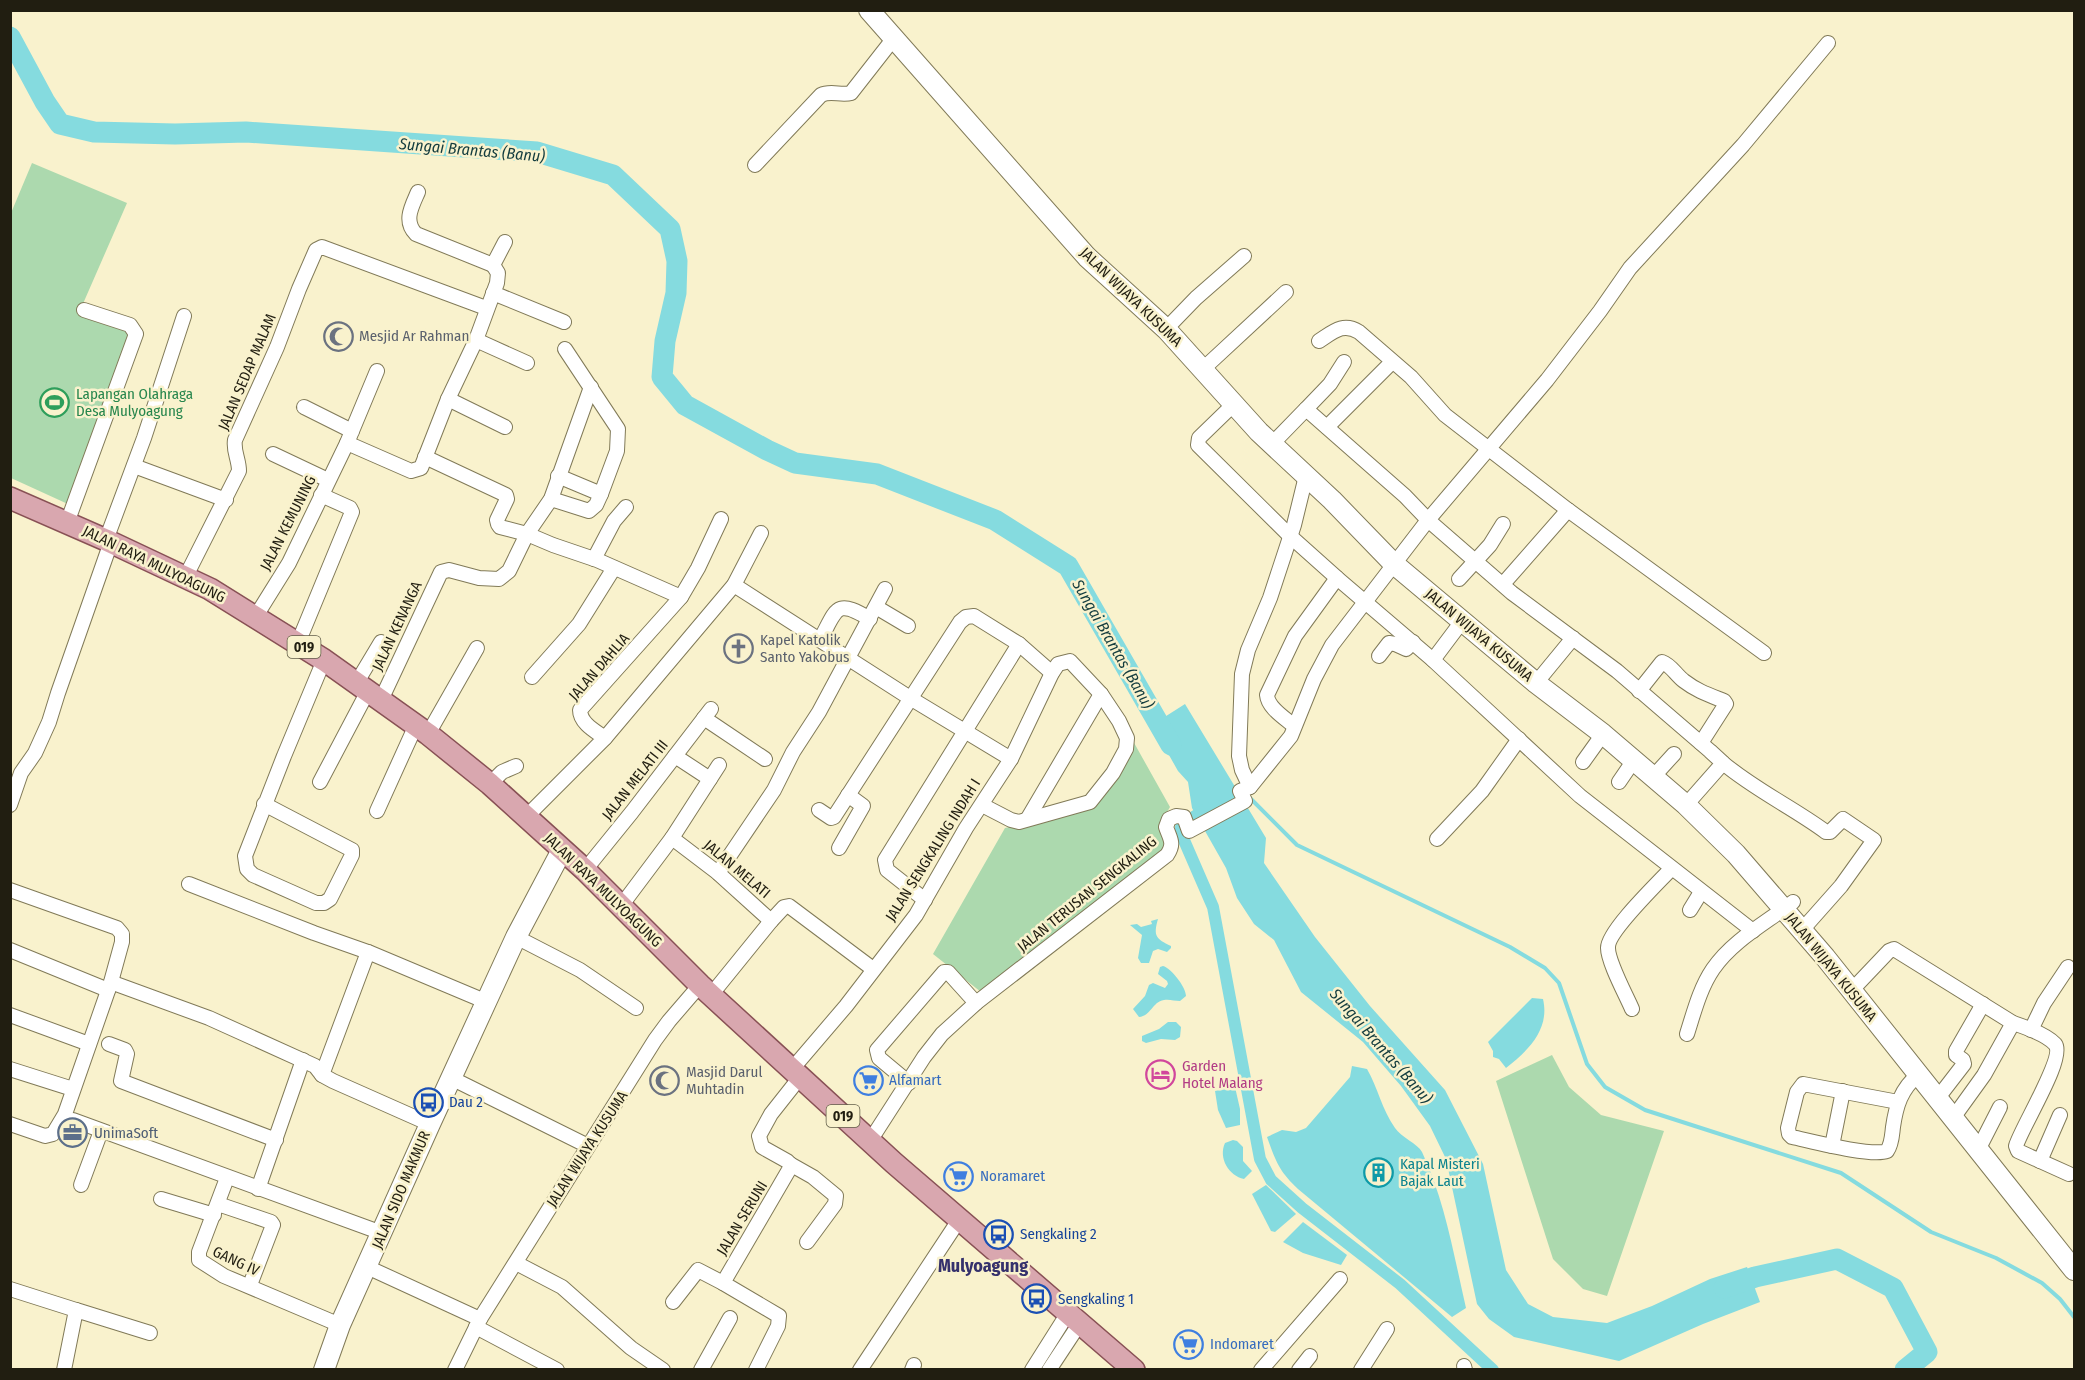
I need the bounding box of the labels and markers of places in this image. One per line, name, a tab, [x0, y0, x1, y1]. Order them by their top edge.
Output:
mosque icon: Mesjid Ar Rahman	[322, 320, 354, 352]
place label: Mesjid Ar Rahman	[359, 327, 469, 345]
place label: Lapangan Olahraga Desa Mulyoagung	[76, 385, 193, 420]
sports icon: Lapangan Olahraga Desa Mulyoagung	[39, 387, 71, 419]
place label: Kapel Katolik Santo Yakobus	[760, 631, 849, 666]
church icon: Kapel Katolik Santo Yakobus	[723, 633, 755, 665]
place label: Garden Hotel Malang	[1182, 1057, 1263, 1092]
hotel icon: Garden Hotel Malang	[1145, 1059, 1177, 1091]
place label: Masjid Darul Muhtadin	[686, 1063, 762, 1098]
supermarket icon: Alfamart	[852, 1064, 884, 1096]
mosque icon: Masjid Darul Muhtadin	[649, 1065, 681, 1097]
place label: Alfamart	[889, 1071, 942, 1089]
bus stop icon: Dau 2	[412, 1086, 444, 1118]
place label: Dau 2	[449, 1093, 483, 1111]
office icon: UnimaSoft	[57, 1117, 89, 1149]
place label: UnimaSoft	[94, 1124, 158, 1142]
place label: Kapal Misteri Bajak Laut	[1400, 1155, 1480, 1190]
building icon: Kapal Misteri Bajak Laut	[1363, 1157, 1395, 1189]
supermarket icon: Noramaret	[943, 1160, 975, 1192]
place label: Noramaret	[980, 1167, 1045, 1185]
bus stop icon: Sengkaling 2	[983, 1218, 1015, 1250]
place label: Sengkaling 2	[1020, 1225, 1097, 1243]
bus stop icon: Sengkaling 1	[1021, 1283, 1053, 1315]
place label: Sengkaling 1	[1058, 1290, 1134, 1308]
supermarket icon: Indomaret	[1173, 1328, 1205, 1360]
place label: Indomaret	[1210, 1335, 1274, 1353]

